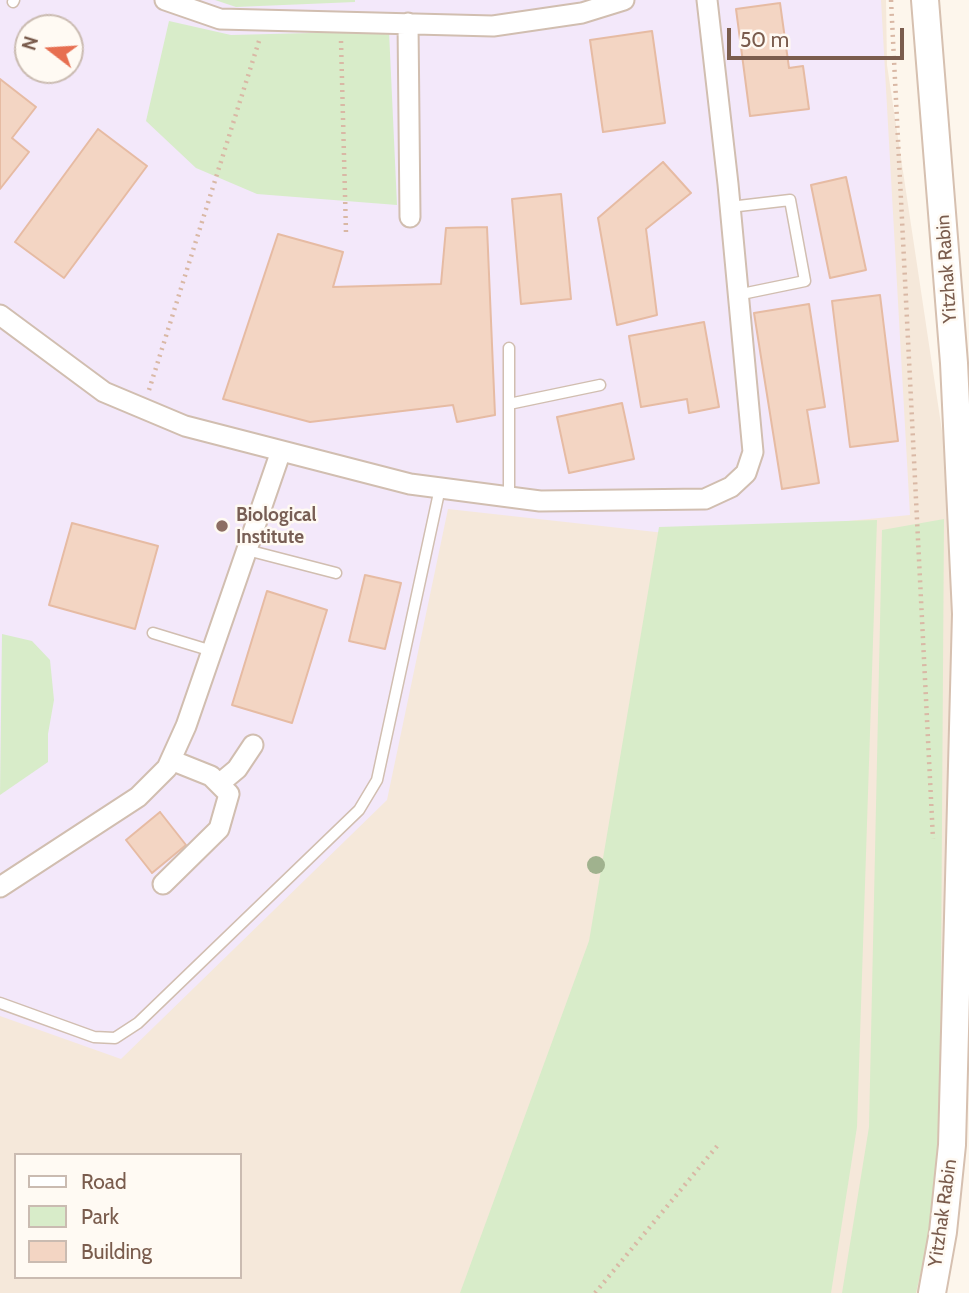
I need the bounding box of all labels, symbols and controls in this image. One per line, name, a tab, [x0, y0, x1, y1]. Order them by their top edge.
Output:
north arrow	[14, 14, 84, 84]
scale bar	[731, 14, 908, 58]
text: 50 m	[740, 27, 789, 52]
text: N	[17, 34, 43, 53]
street label: Yitzhak Rabin	[932, 214, 962, 324]
place label: Biological Institute	[236, 504, 317, 548]
marker: Biological Institute	[214, 518, 230, 534]
legend	[14, 1153, 242, 1279]
street label: Yitzhak Rabin	[924, 1158, 962, 1268]
text: Road	[81, 1169, 127, 1194]
text: Park	[81, 1204, 119, 1229]
text: Building	[81, 1239, 152, 1264]

